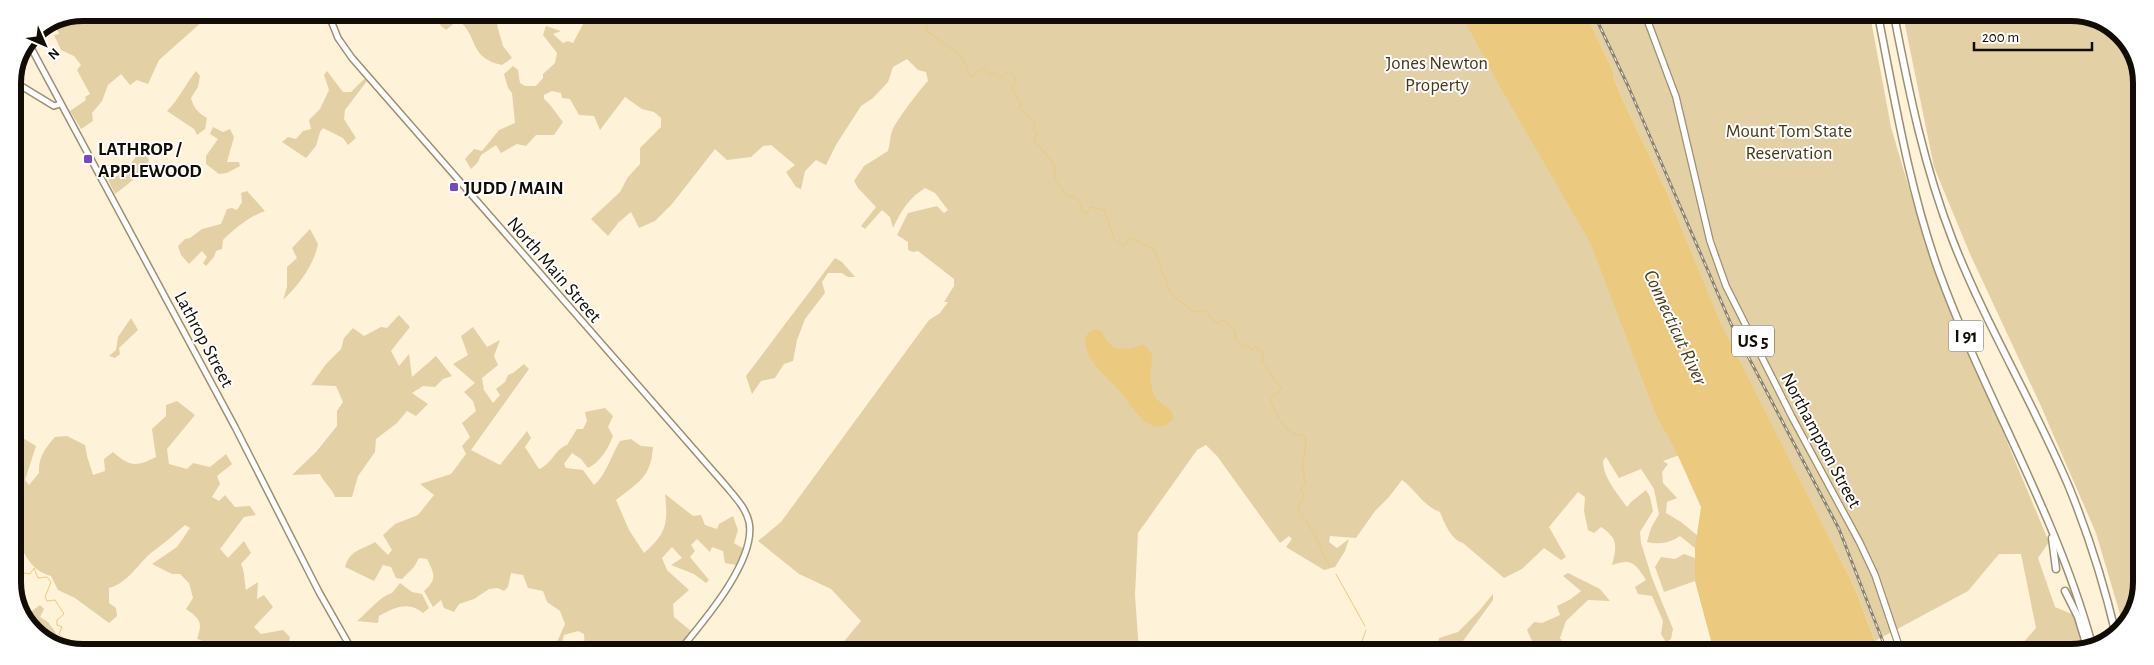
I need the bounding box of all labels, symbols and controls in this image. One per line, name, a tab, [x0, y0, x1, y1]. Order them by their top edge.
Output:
north arrow	[20, 20, 70, 70]
scale bar	[1974, 20, 2092, 52]
text: 200 m	[1982, 30, 2019, 45]
text: N	[45, 45, 62, 62]
park label: Jones Newton Property	[1386, 54, 1488, 95]
park label: Mount Tom State Reservation	[1726, 122, 1852, 163]
place label: LATHROP / APPLEWOOD	[98, 140, 202, 181]
marker: LATHROP / APPLEWOOD	[82, 153, 94, 165]
place label: JUDD / MAIN	[464, 179, 564, 198]
marker: JUDD / MAIN	[448, 181, 460, 193]
street label: North Main Street	[503, 214, 605, 326]
water label: Connecticut River	[1640, 267, 1711, 388]
street label: Lathrop Street	[171, 289, 237, 391]
road number: I 91	[1948, 321, 1984, 352]
road number: US 5	[1732, 326, 1774, 356]
street label: Northampton Street	[1777, 370, 1864, 511]

